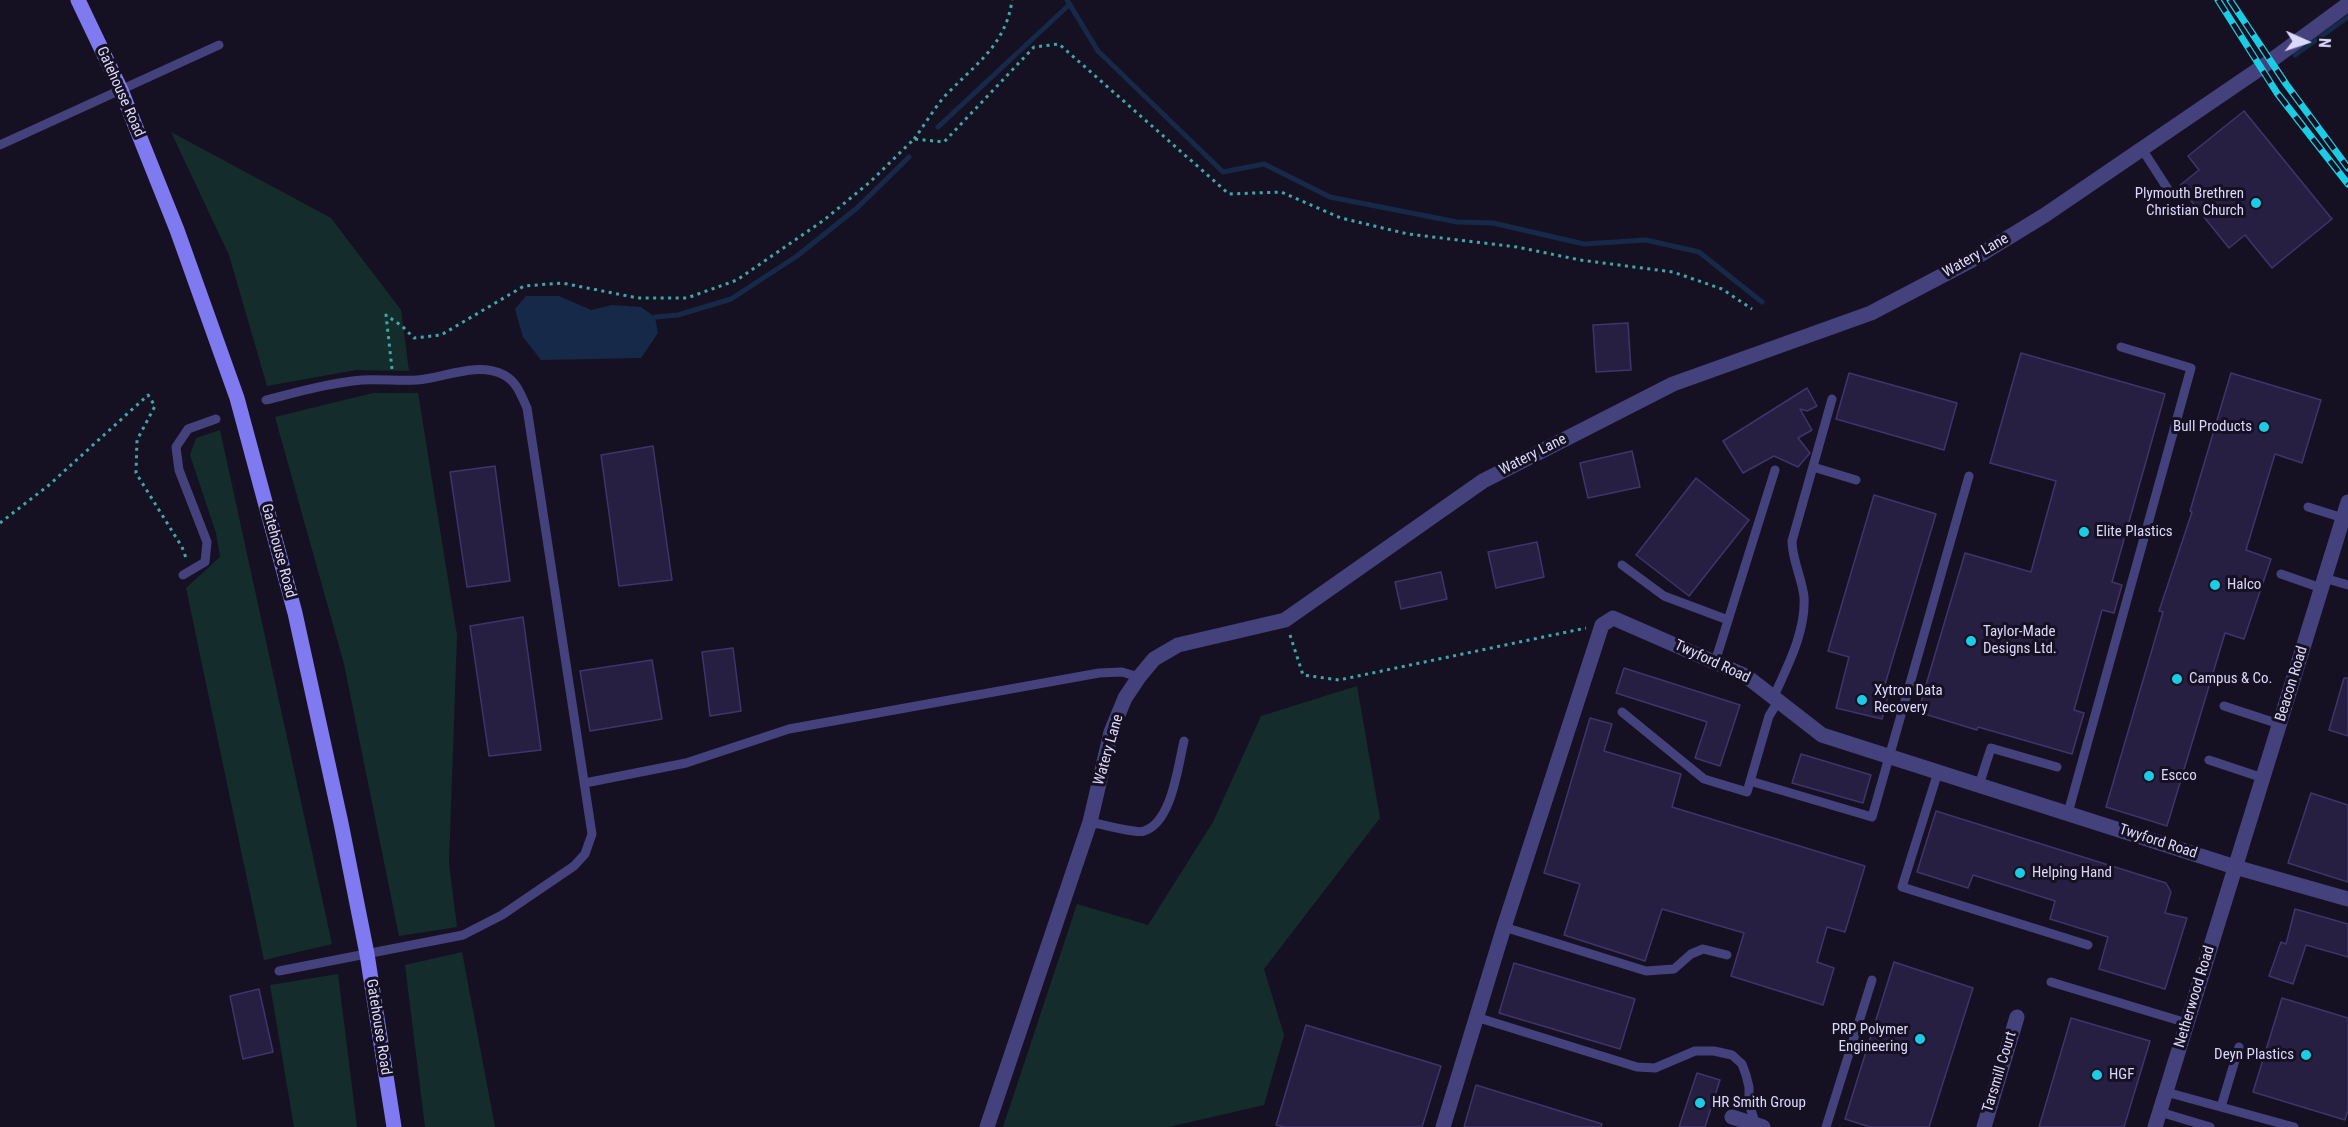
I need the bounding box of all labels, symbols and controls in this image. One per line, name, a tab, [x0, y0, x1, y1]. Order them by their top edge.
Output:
north arrow	[2276, 12, 2336, 72]
text: N	[2315, 38, 2334, 48]
street label: Gatehouse Road	[92, 44, 148, 140]
place label: Plymouth Brethren Christian Church	[2135, 185, 2244, 220]
marker: Plymouth Brethren Christian Church	[2249, 196, 2263, 210]
street label: Watery Lane	[1940, 230, 2012, 282]
place label: Bull Products	[2173, 418, 2252, 436]
marker: Bull Products	[2257, 420, 2271, 434]
street label: Watery Lane	[1496, 430, 1570, 480]
street label: Gatehouse Road	[257, 502, 299, 600]
place label: Elite Plastics	[2096, 523, 2173, 541]
marker: Elite Plastics	[2077, 525, 2091, 539]
place label: Halco	[2227, 576, 2261, 594]
marker: Halco	[2208, 578, 2222, 592]
place label: Taylor-Made Designs Ltd.	[1983, 623, 2057, 658]
marker: Taylor-Made Designs Ltd.	[1964, 634, 1978, 648]
street label: Twyford Road	[1671, 637, 1753, 687]
street label: Beacon Road	[2272, 644, 2312, 724]
place label: Campus & Co.	[2189, 670, 2273, 688]
marker: Campus & Co.	[2170, 672, 2184, 686]
place label: Xytron Data Recovery	[1874, 682, 1943, 717]
marker: Xytron Data Recovery	[1855, 693, 1869, 707]
street label: Watery Lane	[1090, 713, 1128, 787]
place label: Escco	[2161, 767, 2197, 785]
marker: Escco	[2142, 769, 2156, 783]
street label: Twyford Road	[2117, 821, 2199, 863]
place label: Helping Hand	[2032, 864, 2112, 882]
marker: Helping Hand	[2013, 866, 2027, 880]
street label: Netherwood Road	[2171, 944, 2219, 1050]
street label: Gatehouse Road	[362, 978, 394, 1076]
place label: PRP Polymer Engineering	[1832, 1021, 1908, 1056]
street label: Tarsmill Court	[1979, 1030, 2021, 1114]
marker: PRP Polymer Engineering	[1913, 1032, 1927, 1046]
place label: Deyn Plastics	[2214, 1046, 2294, 1064]
marker: Deyn Plastics	[2299, 1048, 2313, 1062]
place label: HGF	[2109, 1066, 2134, 1084]
marker: HGF	[2090, 1068, 2104, 1082]
place label: HR Smith Group	[1712, 1094, 1806, 1112]
marker: HR Smith Group	[1693, 1096, 1707, 1110]

